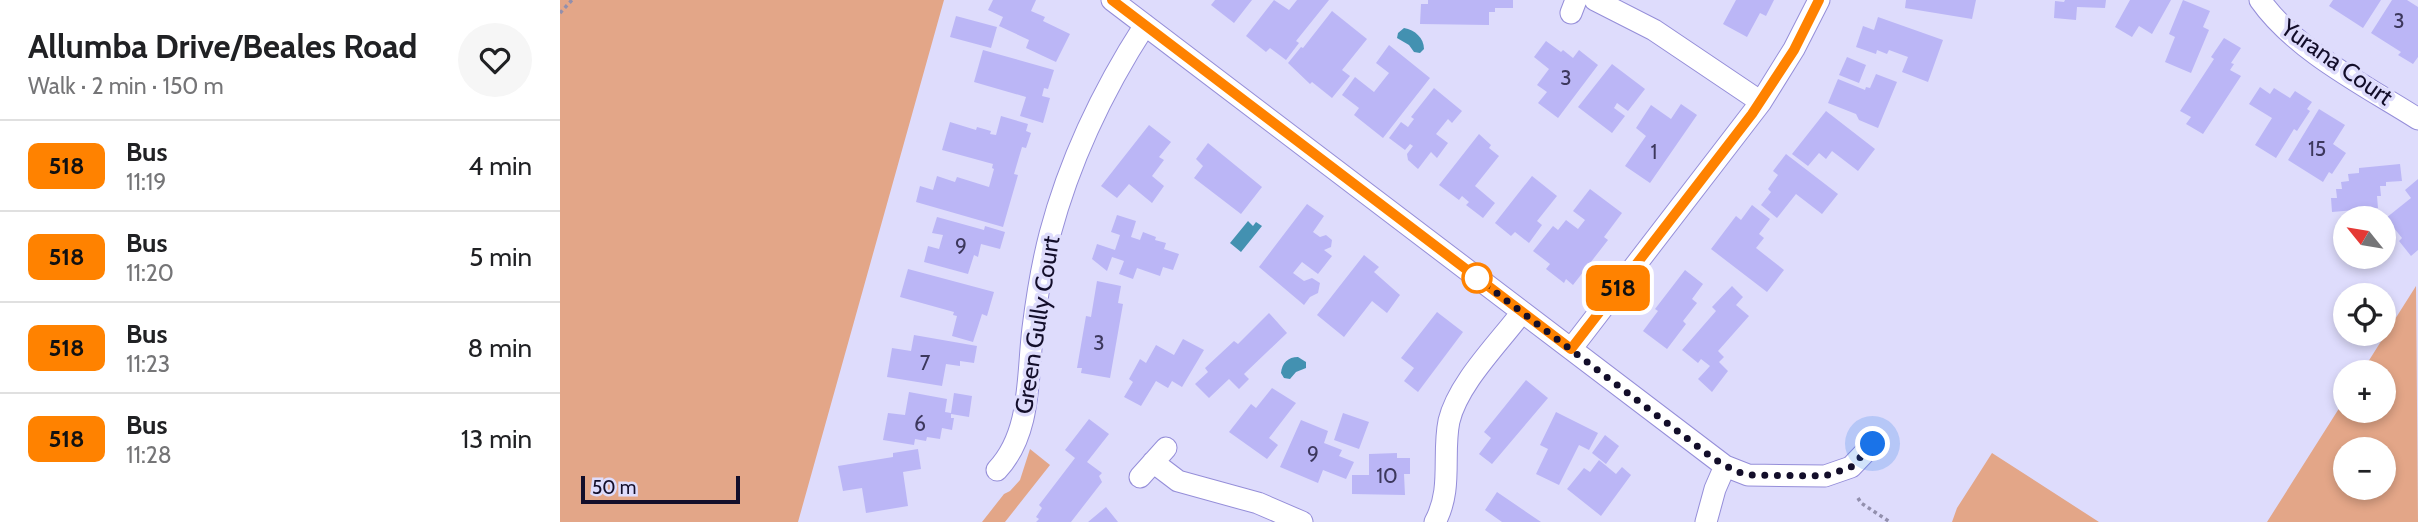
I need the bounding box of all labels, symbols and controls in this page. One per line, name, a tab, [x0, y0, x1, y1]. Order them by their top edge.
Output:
house number: 3	[2393, 8, 2405, 33]
street label: Yurana Court	[2275, 12, 2398, 111]
button: heart	[458, 23, 532, 97]
text: Allumba Drive/Beales Road	[28, 26, 417, 66]
house number: 3	[1560, 65, 1572, 90]
text: Walk · 2 min · 150 m	[28, 72, 224, 100]
text: Bus	[126, 136, 167, 168]
house number: 15	[2308, 136, 2326, 161]
house number: 1	[1651, 139, 1657, 164]
text: 4 min	[468, 150, 532, 182]
text: 518	[48, 151, 85, 180]
text: 11:19	[126, 168, 166, 196]
north arrow	[2333, 206, 2396, 270]
map controls	[2333, 206, 2396, 500]
text: Bus	[126, 227, 167, 259]
house number: 9	[955, 233, 967, 258]
street label: Green Gully Court	[1009, 234, 1065, 416]
text: 5 min	[469, 241, 532, 273]
text: 518	[48, 242, 85, 271]
text: 11:20	[126, 259, 174, 287]
unlabelled marker	[1462, 263, 1492, 293]
line badge: 518	[1578, 265, 1658, 311]
text: 518	[1600, 273, 1636, 302]
button: locate	[2333, 283, 2396, 346]
text: Bus	[126, 318, 167, 350]
house number: 3	[1093, 330, 1105, 355]
text: 8 min	[468, 332, 532, 364]
text: 518	[48, 333, 85, 362]
text: 11:23	[126, 350, 170, 378]
house number: 7	[920, 350, 931, 375]
button: +	[2333, 360, 2396, 423]
text: Bus	[126, 409, 167, 441]
house number: 6	[914, 411, 926, 436]
text: 13 min	[461, 423, 532, 455]
text: 518	[48, 424, 85, 453]
your location	[1855, 426, 1890, 461]
button: −	[2333, 437, 2396, 500]
text: 11:28	[126, 441, 172, 469]
house number: 9	[1307, 441, 1319, 466]
house number: 10	[1376, 463, 1398, 488]
scale bar	[581, 473, 740, 505]
text: 50 m	[592, 476, 636, 499]

